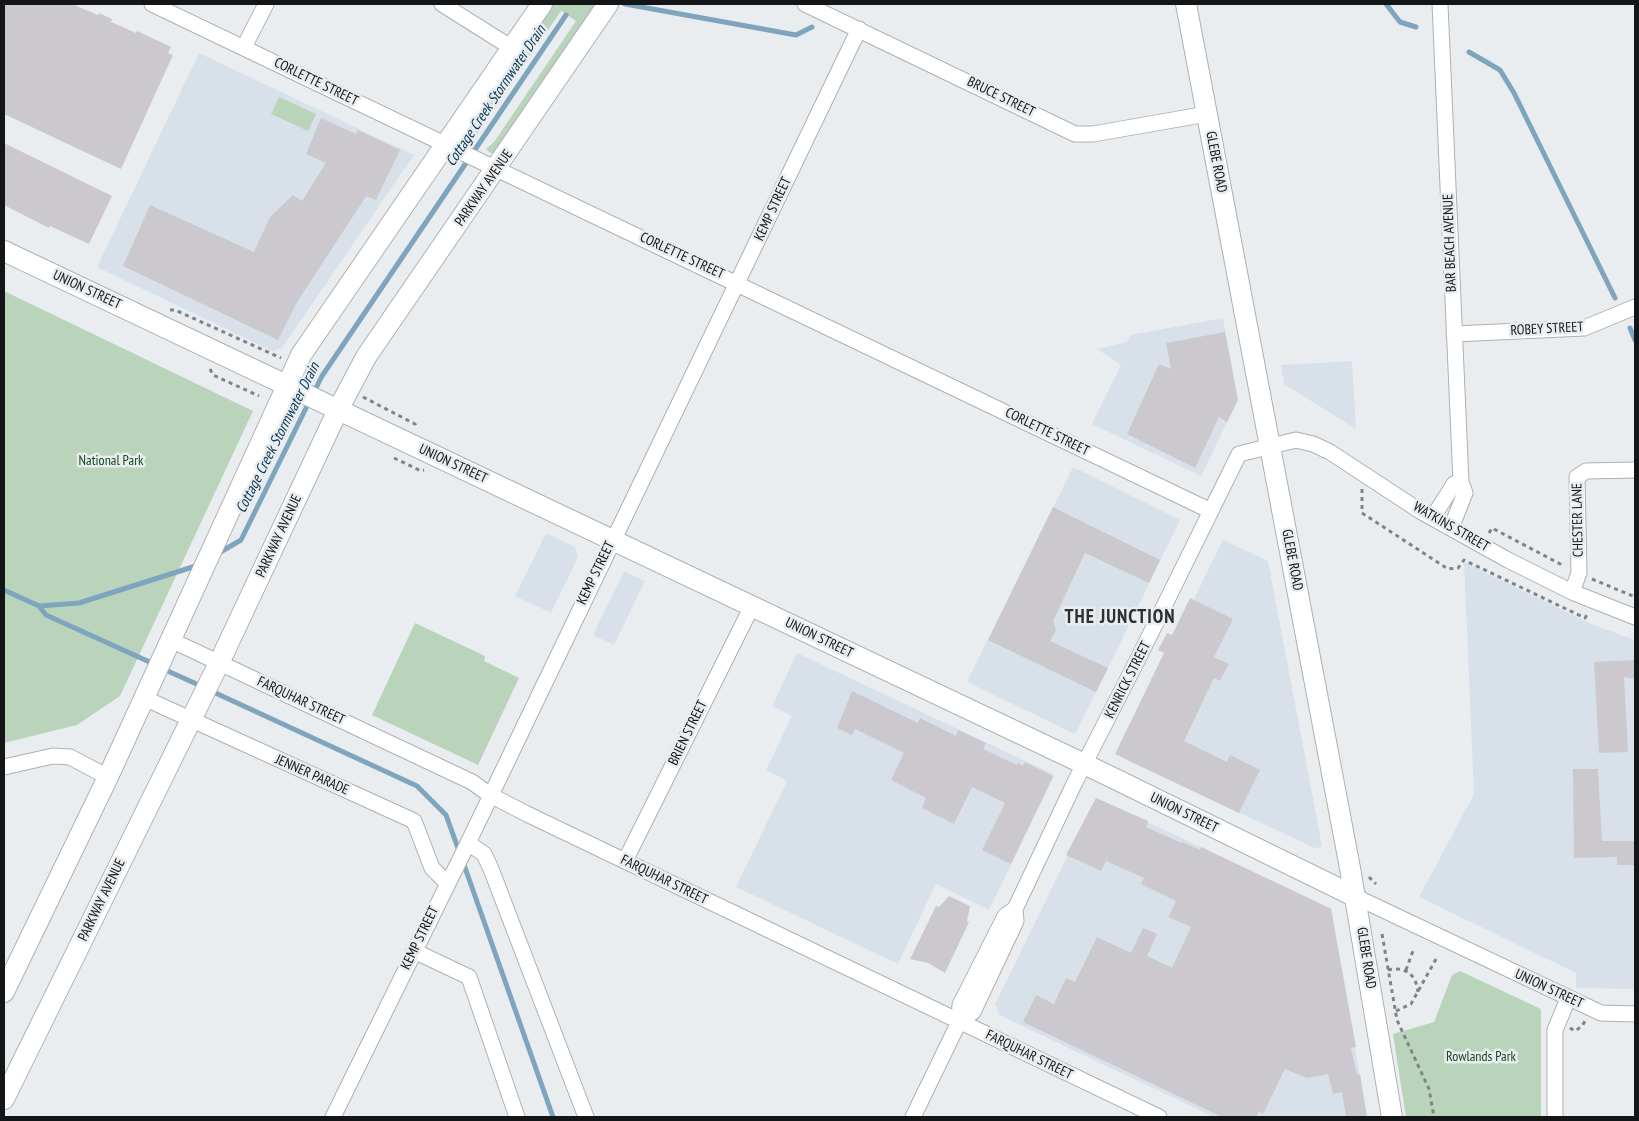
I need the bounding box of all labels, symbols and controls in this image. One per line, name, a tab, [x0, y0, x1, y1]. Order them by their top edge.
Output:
water label: Cottage Creek Stormwater Drain	[442, 22, 550, 170]
street label: CORLETTE STREET	[271, 54, 361, 110]
street label: BRUCE STREET	[964, 73, 1038, 121]
street label: GLEBE ROAD	[1202, 130, 1230, 194]
street label: PARKWAY AVENUE	[452, 147, 516, 229]
street label: KEMP STREET	[751, 174, 795, 244]
street label: BAR BEACH AVENUE	[1440, 194, 1460, 292]
street label: CORLETTE STREET	[637, 229, 727, 283]
street label: UNION STREET	[50, 267, 124, 313]
street label: ROBEY STREET	[1510, 319, 1584, 339]
water label: Cottage Creek Stormwater Drain	[232, 360, 324, 516]
street label: CORLETTE STREET	[1002, 404, 1092, 460]
street label: UNION STREET	[416, 441, 490, 487]
park label: National Park	[79, 453, 143, 469]
street label: CHESTER LANE	[1569, 483, 1587, 557]
street label: PARKWAY AVENUE	[253, 492, 305, 580]
street label: WATKINS STREET	[1410, 498, 1492, 556]
street label: GLEBE ROAD	[1278, 528, 1306, 592]
street label: KEMP STREET	[573, 539, 619, 607]
district label: THE JUNCTION	[1063, 607, 1177, 629]
street label: UNION STREET	[782, 614, 856, 662]
street label: KENRICK STREET	[1101, 639, 1155, 721]
street label: FARQUHAR STREET	[255, 673, 347, 729]
street label: BRIEN STREET	[665, 698, 711, 768]
street label: JENNER PARADE	[273, 751, 351, 799]
street label: UNION STREET	[1147, 789, 1221, 837]
street label: FARQUHAR STREET	[618, 852, 710, 908]
street label: PARKWAY AVENUE	[75, 856, 129, 944]
street label: KEMP STREET	[397, 904, 443, 972]
street label: GLEBE ROAD	[1353, 926, 1379, 990]
street label: UNION STREET	[1512, 966, 1586, 1012]
street label: FARQUHAR STREET	[983, 1027, 1075, 1083]
park label: Rowlands Park	[1446, 1049, 1516, 1065]

